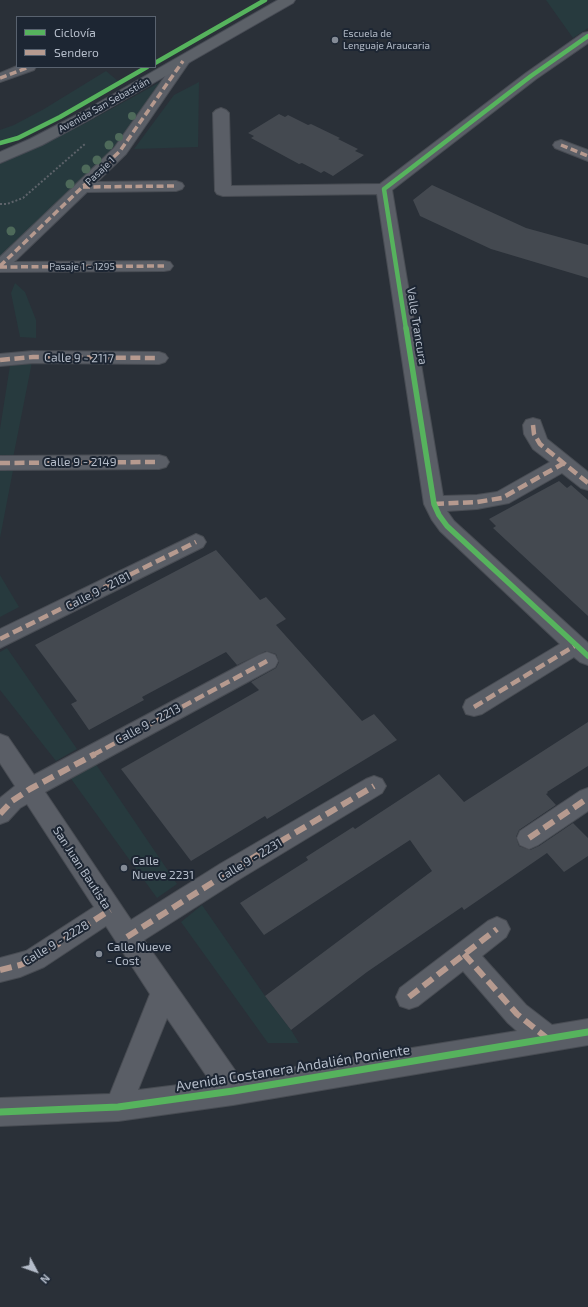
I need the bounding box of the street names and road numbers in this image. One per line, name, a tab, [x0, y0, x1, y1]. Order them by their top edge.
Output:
street label: Avenida San Sebastián	[56, 75, 152, 135]
street label: Pasaje 1	[83, 154, 117, 188]
street label: Pasaje 1 - 1295	[49, 261, 115, 273]
street label: Valle Trancura	[404, 286, 430, 366]
street label: Calle 9 - 2117	[44, 350, 114, 366]
street label: Calle 9 - 2149	[43, 455, 117, 469]
street label: Calle 9 - 2181	[63, 568, 133, 614]
street label: Calle 9 - 2213	[113, 701, 183, 747]
street label: San Juan Bautista	[50, 824, 114, 912]
street label: Calle 9 - 2231	[215, 835, 285, 885]
street label: Calle 9 - 2228	[20, 918, 92, 968]
street label: Avenida Costanera Andalién Poniente	[175, 1041, 411, 1095]

